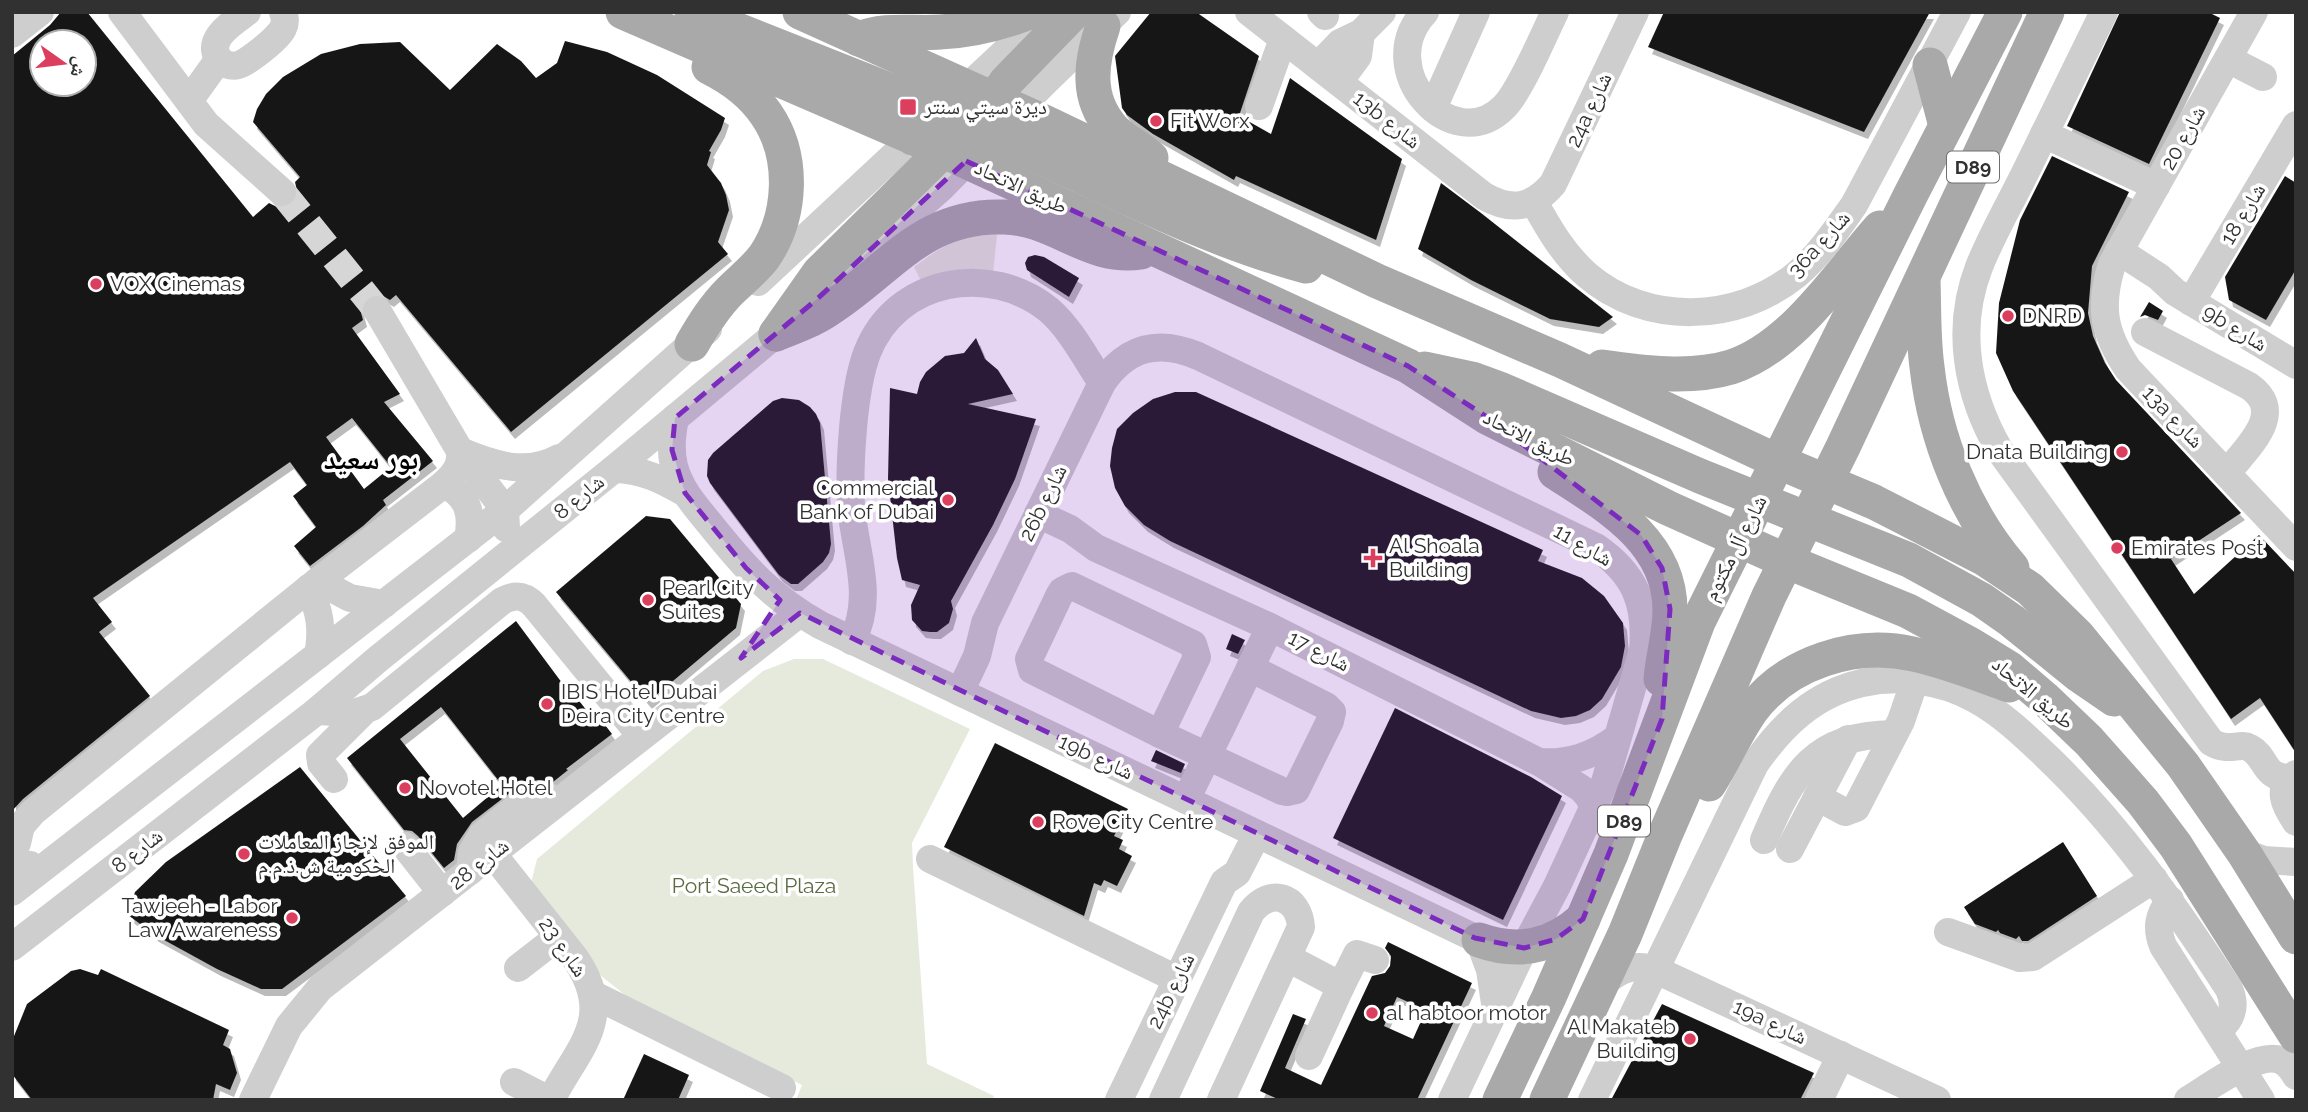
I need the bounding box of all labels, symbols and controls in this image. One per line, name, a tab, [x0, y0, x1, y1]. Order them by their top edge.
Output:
north arrow	[28, 28, 98, 98]
text: ش	[65, 54, 93, 80]
street label: 24a شارع	[1560, 69, 1618, 151]
street label: 13b شارع	[1348, 86, 1426, 154]
place label: ديرة سيتي سنتر	[923, 94, 1047, 123]
marker: ديرة سيتي سنتر	[898, 97, 918, 117]
street label: شارع 20	[2155, 101, 2211, 175]
place label: Fit Worx	[1170, 108, 1250, 133]
marker: Fit Worx	[1148, 113, 1164, 129]
road number: D89	[1947, 152, 1999, 182]
street label: طريق الاتحاد	[970, 154, 1072, 220]
street label: شارع 18	[2215, 179, 2271, 249]
street label: 36a شارع	[1782, 205, 1856, 283]
place label: VOX Cinemas	[110, 271, 242, 296]
marker: VOX Cinemas	[88, 276, 104, 292]
street label: 9b شارع	[2198, 299, 2272, 357]
place label: DNRD	[2022, 303, 2082, 328]
marker: DNRD	[2000, 308, 2016, 324]
street label: 13a شارع	[2137, 380, 2209, 454]
street label: طريق الاتحاد	[1479, 404, 1579, 472]
place label: Dnata Building	[1966, 439, 2108, 464]
district label: بور سعيد	[324, 443, 418, 476]
marker: Dnata Building	[2114, 444, 2130, 460]
street label: 26b شارع	[1013, 461, 1073, 545]
street label: شارع 8	[548, 469, 610, 525]
place label: Commercial Bank of Dubai	[799, 475, 934, 524]
street label: شارع آل مكتوم	[1697, 491, 1774, 606]
marker: Commercial Bank of Dubai	[940, 492, 956, 508]
street label: شارع 11	[1549, 518, 1617, 572]
place label: Al Shoala Building	[1389, 533, 1480, 582]
place label: Emirates Post	[2131, 535, 2263, 560]
marker: Emirates Post	[2109, 540, 2125, 556]
marker: Al Shoala Building	[1363, 548, 1383, 568]
place label: Pearl City Suites	[662, 575, 754, 624]
marker: Pearl City Suites	[640, 592, 656, 608]
street label: شارع 17	[1284, 625, 1354, 677]
street label: طريق الاتحاد	[1987, 651, 2079, 735]
place label: IBIS Hotel Dubai Deira City Centre	[561, 679, 725, 728]
marker: IBIS Hotel Dubai Deira City Centre	[539, 696, 555, 712]
street label: 19b شارع	[1054, 728, 1138, 786]
place label: Novotel Hotel	[419, 775, 553, 800]
marker: Novotel Hotel	[397, 780, 413, 796]
road number: D89	[1598, 806, 1650, 836]
place label: Rove City Centre	[1052, 809, 1213, 834]
marker: Rove City Centre	[1030, 814, 1046, 830]
street label: شارع 8	[106, 823, 168, 879]
place label: الموفق لإنجاز المعاملات الحكومية ش.ذ.م.م	[258, 829, 434, 880]
street label: شارع 28	[444, 833, 514, 895]
marker: الموفق لإنجاز المعاملات الحكومية ش.ذ.م.م	[236, 846, 252, 862]
park label: Port Saeed Plaza	[672, 873, 836, 898]
place label: Tawjeeh - Labor Law Awareness	[121, 893, 279, 942]
marker: Tawjeeh - Labor Law Awareness	[284, 910, 300, 926]
street label: شارع 23	[533, 912, 593, 982]
street label: 24b شارع	[1142, 949, 1200, 1033]
street label: 19a شارع	[1729, 994, 1811, 1050]
place label: al habtoor motor	[1386, 1000, 1547, 1025]
marker: al habtoor motor	[1364, 1005, 1380, 1021]
place label: Al Makateb Building	[1567, 1014, 1676, 1063]
marker: Al Makateb Building	[1682, 1031, 1698, 1047]

